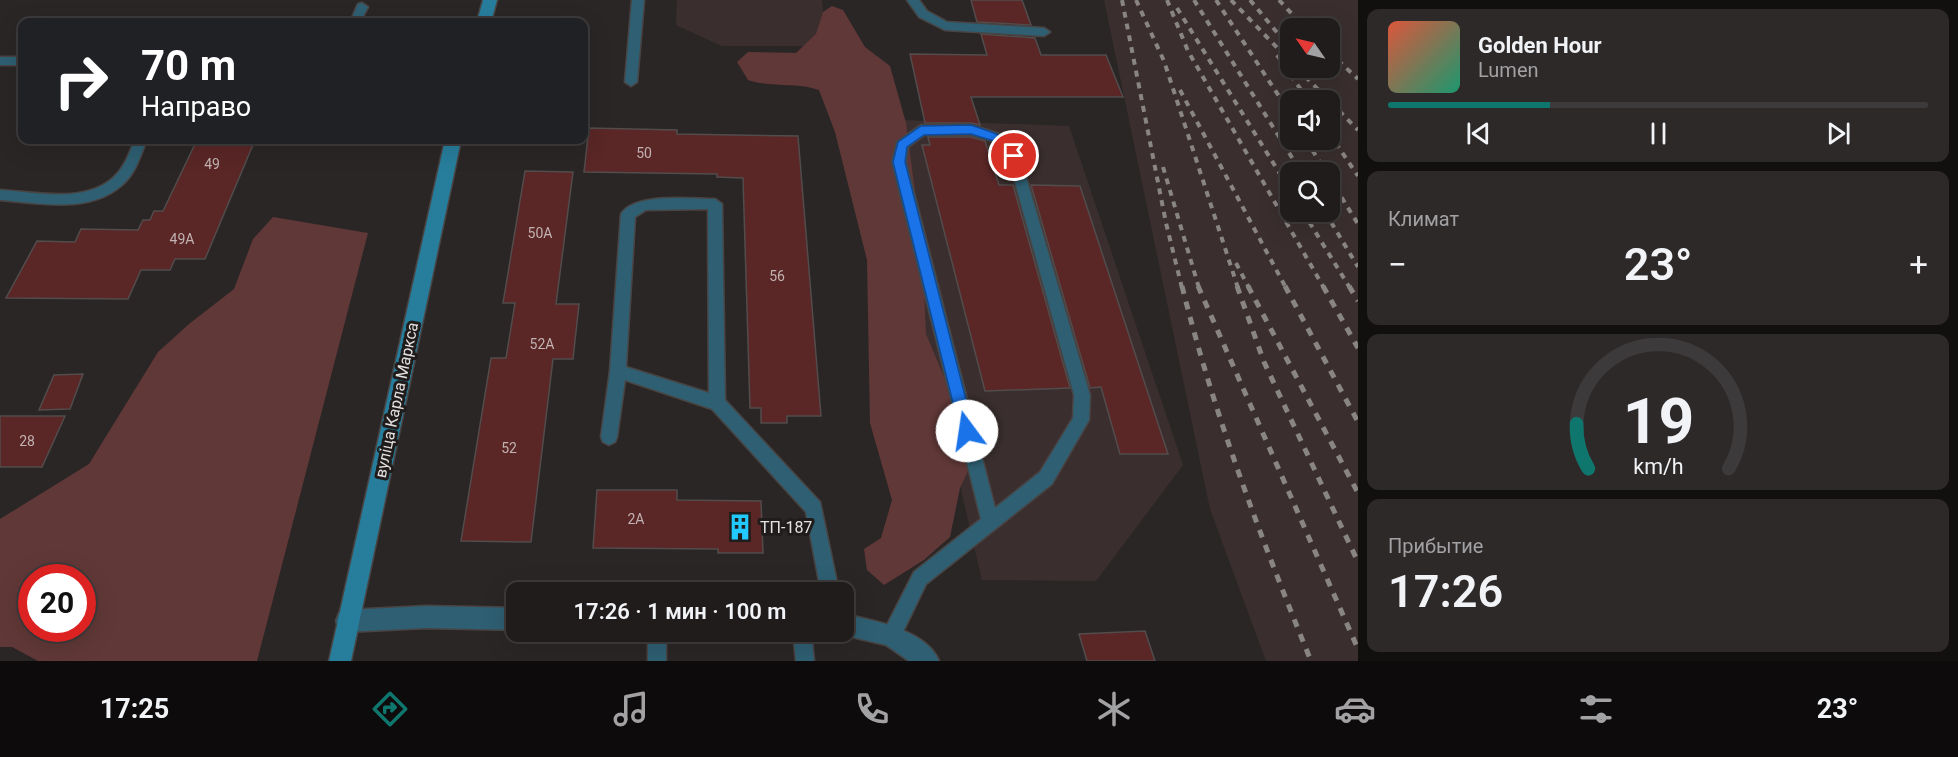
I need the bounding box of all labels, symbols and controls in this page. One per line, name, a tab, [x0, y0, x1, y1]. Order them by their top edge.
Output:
north arrow	[1280, 18, 1340, 78]
map controls	[1280, 18, 1340, 222]
text: Golden Hour	[1478, 33, 1602, 58]
text: 70 m	[141, 41, 236, 90]
icon: right	[42, 42, 120, 120]
text: Lumen	[1478, 58, 1539, 82]
button: sound	[1280, 90, 1340, 150]
text: Направо	[141, 91, 251, 123]
icon: previous	[1462, 117, 1495, 150]
icon: pause	[1642, 117, 1675, 150]
icon: next	[1822, 117, 1855, 150]
pin	[988, 130, 1039, 181]
icon: arrive	[997, 139, 1030, 172]
house number: 50	[636, 145, 652, 161]
house number: 49	[204, 156, 220, 172]
button: search	[1280, 162, 1340, 222]
text: Климат	[1388, 207, 1459, 231]
house number: 50А	[528, 225, 552, 241]
house number: 49А	[170, 231, 194, 247]
text: 23°	[1624, 238, 1692, 291]
text: −	[1388, 245, 1407, 284]
text: +	[1909, 245, 1928, 284]
house number: 56	[769, 268, 785, 284]
street label: вуліца Карла Маркса	[371, 321, 422, 480]
house number: 52А	[530, 336, 554, 352]
text: 19	[1622, 385, 1694, 458]
position arrow	[935, 399, 999, 463]
house number: 28	[19, 433, 35, 449]
house number: 52	[501, 440, 517, 456]
text: km/h	[1633, 454, 1683, 479]
house number: 2А	[627, 511, 645, 527]
building icon: ТП-187	[725, 512, 755, 542]
place label: ТП-187	[760, 518, 812, 537]
text: Прибытие	[1388, 534, 1483, 558]
speed limit sign: 20	[18, 564, 96, 642]
text: 17:26	[1388, 565, 1503, 618]
text: 17:26 · 1 мин · 100 m	[574, 599, 786, 624]
icon: directions	[369, 688, 411, 730]
icon: music	[610, 688, 652, 730]
icon: phone	[851, 688, 893, 730]
icon: climate	[1093, 688, 1135, 730]
icon: car	[1334, 688, 1376, 730]
icon: filters	[1575, 688, 1617, 730]
text: 17:25	[100, 693, 169, 725]
text: 23°	[1817, 693, 1858, 725]

